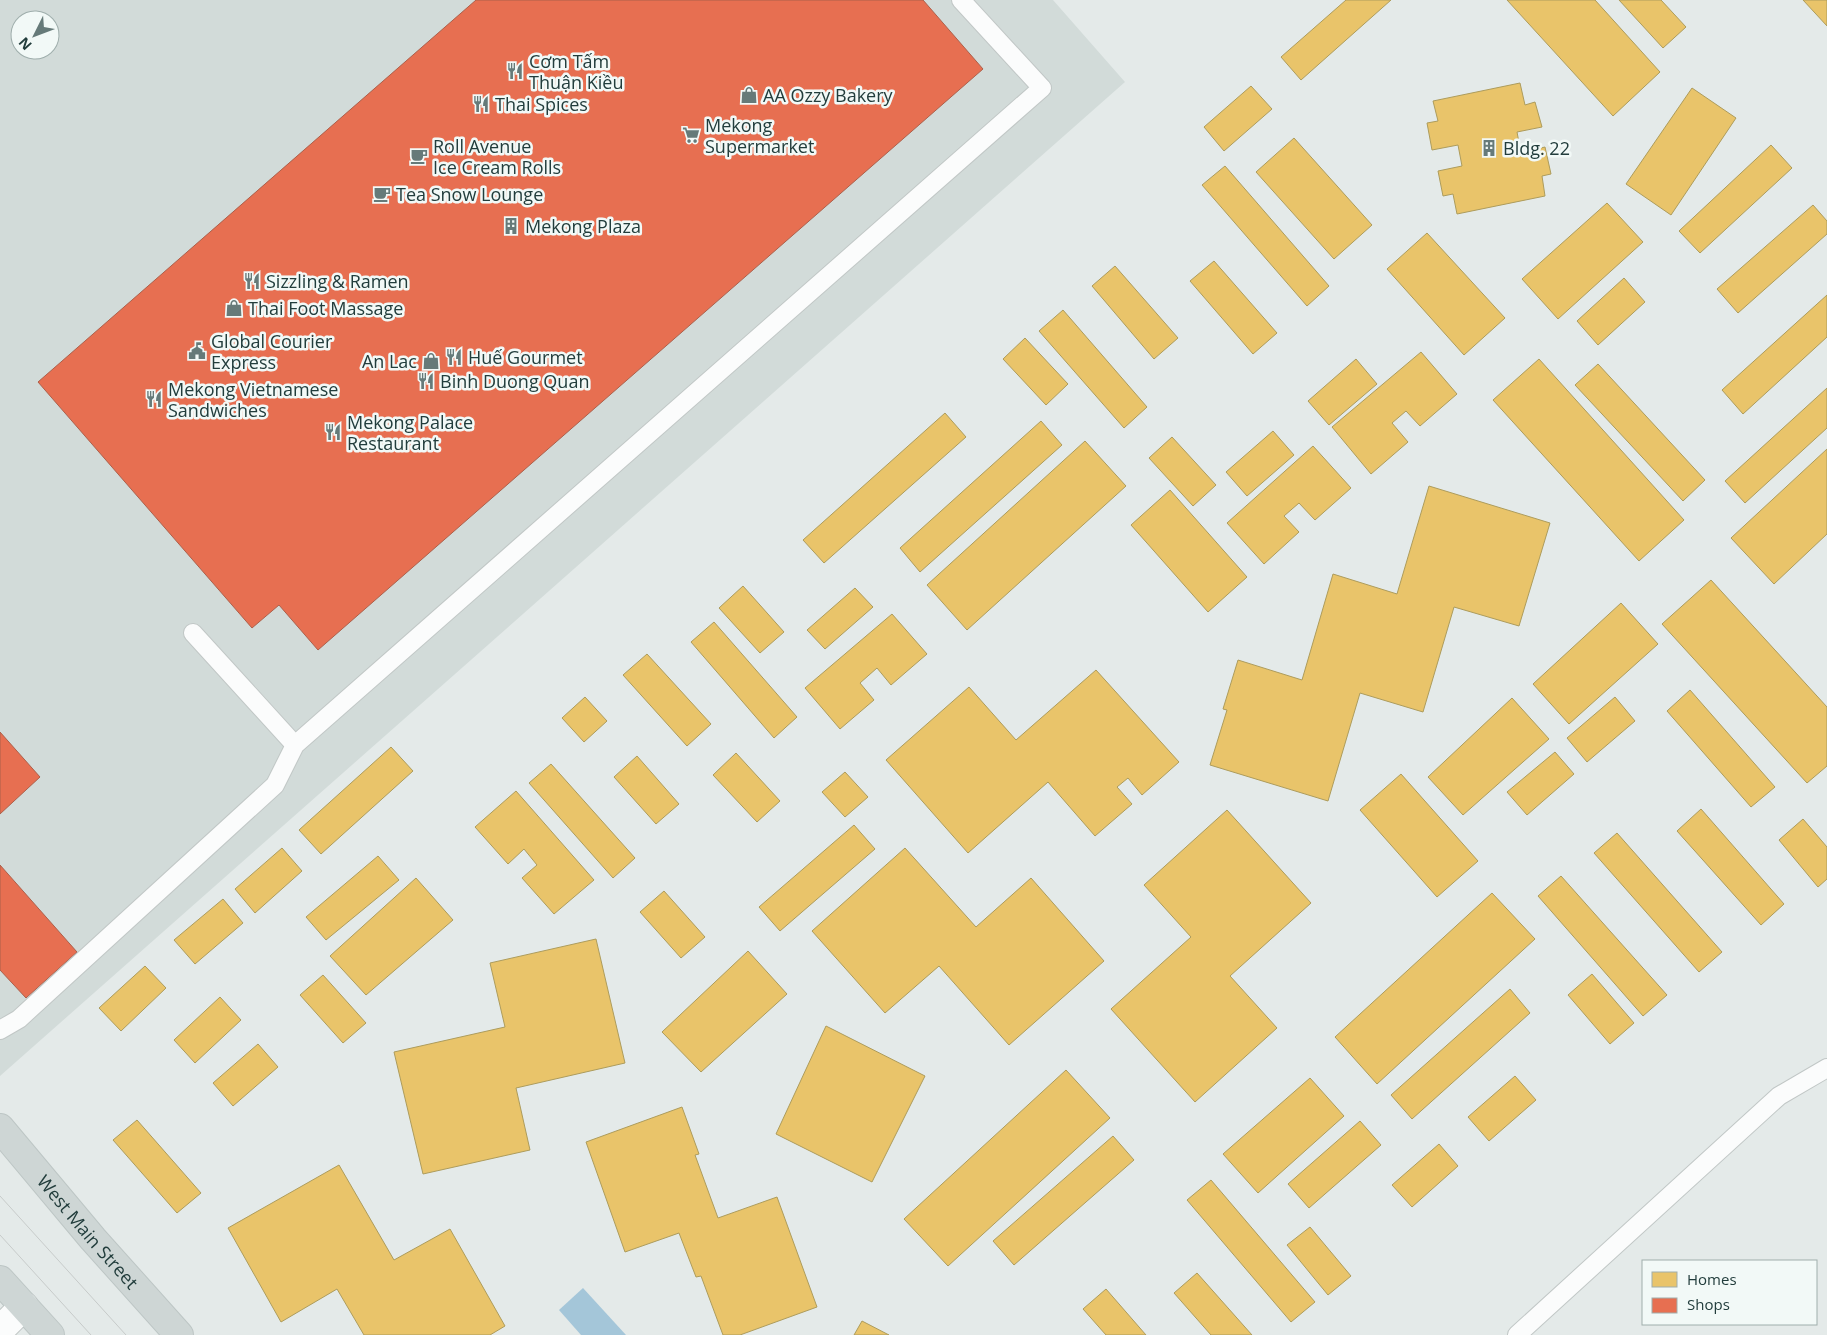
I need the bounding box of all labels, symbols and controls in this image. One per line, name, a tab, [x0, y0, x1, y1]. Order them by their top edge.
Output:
north arrow	[10, 10, 60, 60]
text: N	[14, 33, 36, 55]
place label: Cơm Tấm Thuận Kiều	[529, 49, 623, 94]
restaurant icon: Cơm Tấm Thuận Kiều	[505, 61, 525, 81]
place label: AA Ozzy Bakery	[763, 83, 894, 107]
shop icon: AA Ozzy Bakery	[739, 85, 759, 105]
place label: Thai Spices	[495, 92, 588, 116]
restaurant icon: Thai Spices	[471, 94, 491, 114]
place label: Mekong Supermarket	[705, 113, 814, 158]
supermarket icon: Mekong Supermarket	[681, 125, 701, 145]
place label: Roll Avenue Ice Cream Rolls	[433, 134, 561, 179]
place label: Bldg. 22	[1503, 136, 1570, 160]
building icon: Bldg. 22	[1479, 138, 1499, 158]
cafe icon: Roll Avenue Ice Cream Rolls	[409, 146, 429, 166]
place label: Tea Snow Lounge	[396, 182, 543, 206]
cafe icon: Tea Snow Lounge	[372, 184, 392, 204]
place label: Mekong Plaza	[525, 214, 641, 238]
building icon: Mekong Plaza	[501, 216, 521, 236]
place label: Sizzling & Ramen	[266, 269, 409, 293]
restaurant icon: Sizzling & Ramen	[242, 271, 262, 291]
place label: Thai Foot Massage	[248, 296, 403, 320]
shop icon: Thai Foot Massage	[224, 298, 244, 318]
place label: Global Courier Express	[211, 329, 333, 374]
public building icon: Global Courier Express	[187, 341, 207, 361]
place label: Huế Gourmet	[468, 345, 583, 369]
restaurant icon: Huế Gourmet	[444, 347, 464, 367]
place label: An Lac	[362, 349, 417, 373]
shop icon: An Lac	[421, 351, 441, 371]
place label: Binh Duong Quan	[440, 369, 589, 393]
restaurant icon: Binh Duong Quan	[416, 371, 436, 391]
place label: Mekong Vietnamese Sandwiches	[168, 377, 338, 422]
restaurant icon: Mekong Vietnamese Sandwiches	[144, 389, 164, 409]
place label: Mekong Palace Restaurant	[347, 410, 473, 455]
restaurant icon: Mekong Palace Restaurant	[323, 422, 343, 442]
street label: West Main Street	[32, 1170, 144, 1294]
legend	[1642, 1260, 1817, 1325]
text: Homes	[1687, 1269, 1737, 1289]
text: Shops	[1687, 1294, 1730, 1314]

